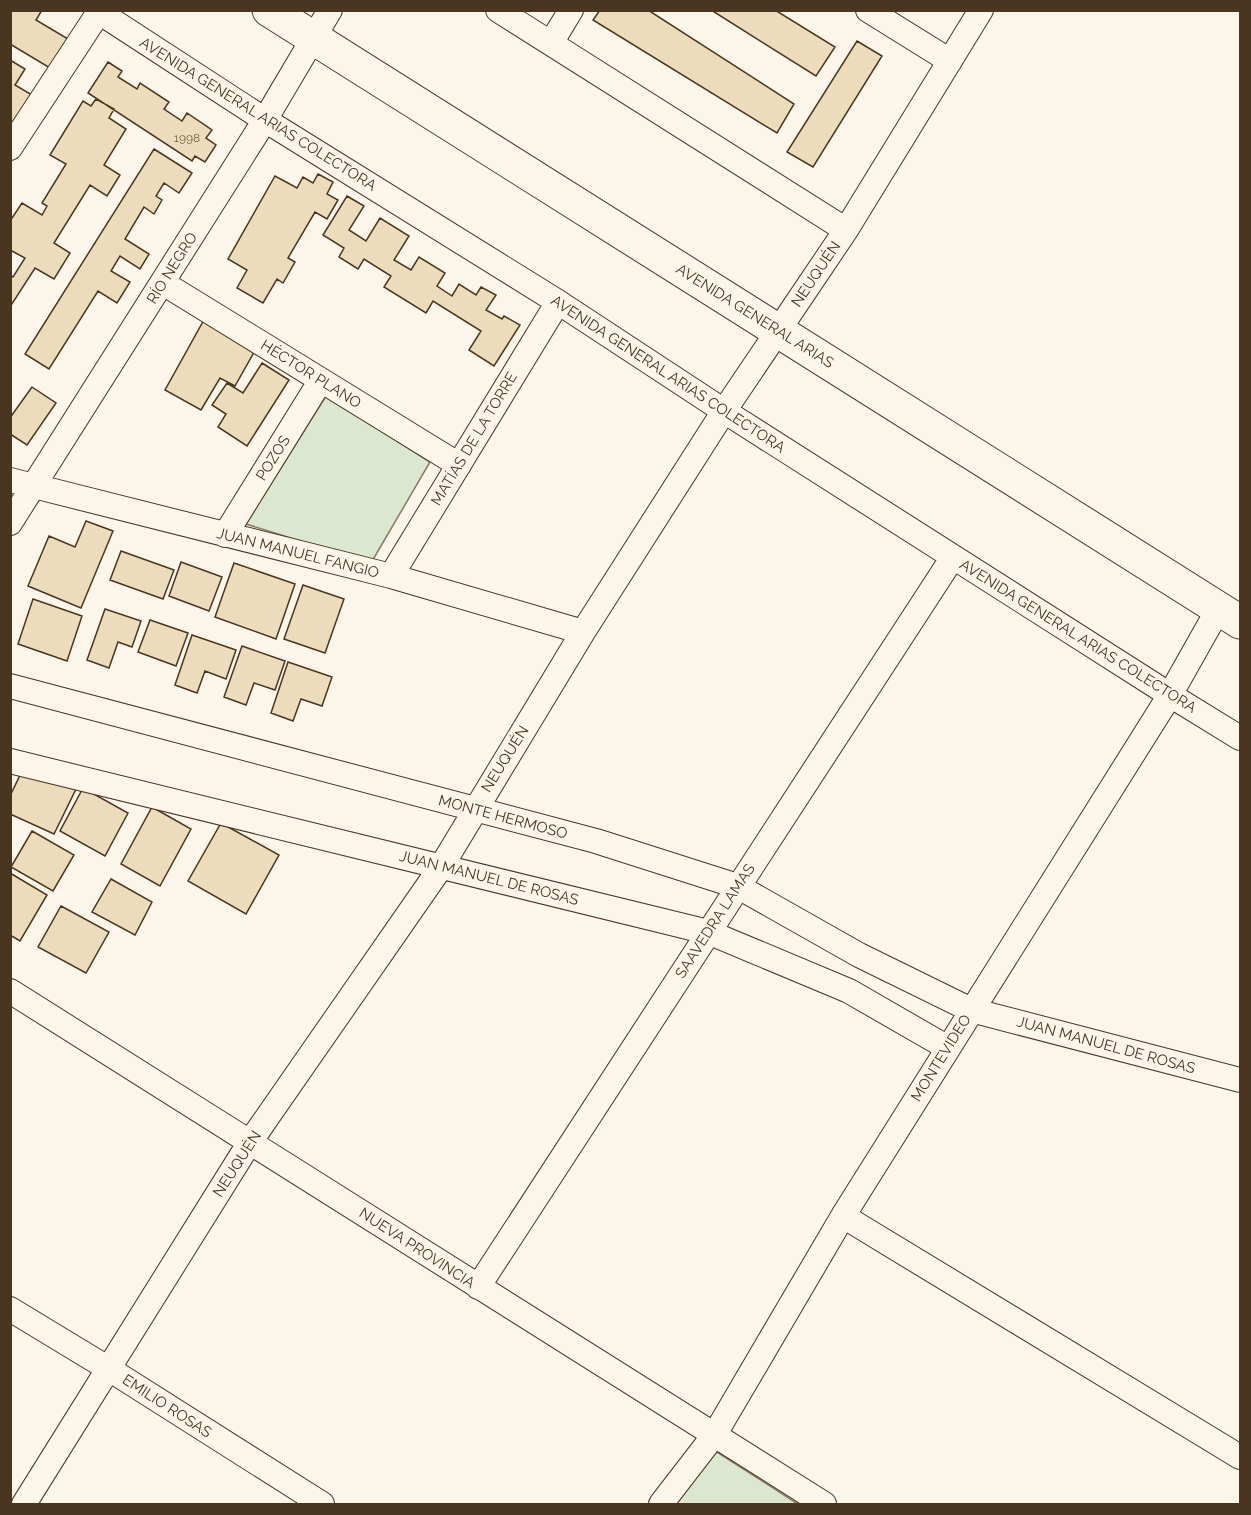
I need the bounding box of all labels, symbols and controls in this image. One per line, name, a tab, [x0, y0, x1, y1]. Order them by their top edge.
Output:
street label: AVENIDA GENERAL ARIAS COLECTORA	[136, 33, 380, 195]
house number: 1998	[174, 131, 200, 145]
street label: RÍO NEGRO	[143, 229, 201, 307]
street label: NEUQUÉN	[787, 238, 845, 310]
street label: AVENIDA GENERAL ARIAS	[673, 260, 837, 372]
street label: AVENIDA GENERAL ARIAS COLECTORA	[547, 291, 789, 457]
street label: HÉCTOR PLANO	[257, 336, 365, 412]
street label: MATÍAS DE LA TORRE	[427, 369, 521, 509]
street label: POZOS	[252, 432, 294, 484]
street label: JUAN MANUEL FANGIO	[215, 524, 381, 582]
street label: AVENIDA GENERAL ARIAS COLECTORA	[956, 555, 1200, 717]
street label: NEUQUÉN	[477, 722, 533, 796]
street label: MONTE HERMOSO	[436, 791, 570, 843]
street label: JUAN MANUEL DE ROSAS	[398, 847, 580, 909]
street label: SAAVEDRA LAMAS	[671, 860, 759, 982]
street label: MONTEVIDEO	[907, 1011, 975, 1105]
street label: JUAN MANUEL DE ROSAS	[1015, 1013, 1197, 1077]
street label: NEUQUÉN	[209, 1128, 265, 1200]
street label: NUEVA PROVINCIA	[356, 1204, 478, 1292]
street label: EMILIO ROSAS	[119, 1371, 215, 1441]

